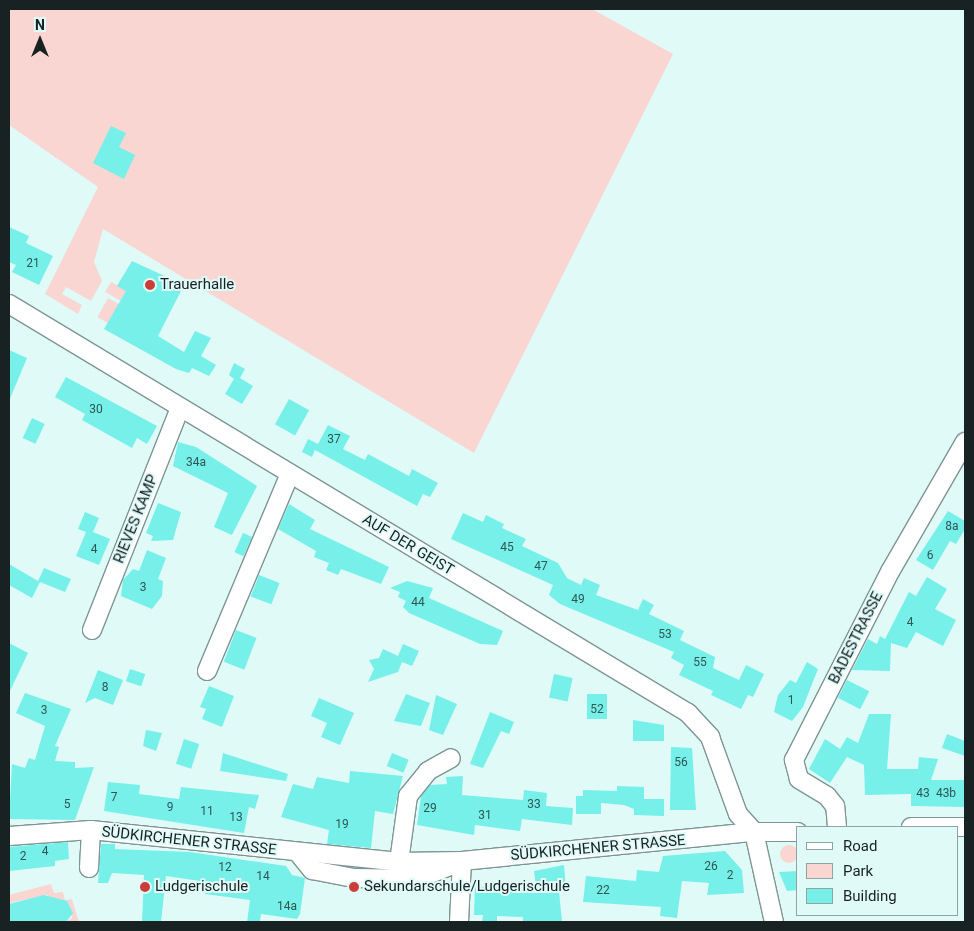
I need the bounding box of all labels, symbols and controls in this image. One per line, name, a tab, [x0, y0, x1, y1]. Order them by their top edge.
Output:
north arrow	[15, 15, 65, 65]
text: N	[35, 17, 45, 33]
house number: 21	[26, 257, 40, 271]
place label: Trauerhalle	[160, 276, 234, 294]
marker: Trauerhalle	[144, 279, 156, 291]
house number: 30	[89, 403, 103, 417]
house number: 37	[327, 433, 341, 447]
house number: 34a	[186, 456, 206, 470]
street label: RIEVES KAMP	[110, 472, 162, 566]
street label: AUF DER GEIST	[359, 511, 457, 579]
house number: 8a	[945, 520, 959, 534]
house number: 45	[500, 541, 514, 555]
house number: 4	[91, 543, 97, 557]
house number: 6	[927, 549, 933, 563]
house number: 47	[534, 560, 548, 574]
house number: 3	[140, 581, 146, 595]
street label: BADESTRASSE	[825, 589, 887, 687]
house number: 49	[571, 593, 585, 607]
house number: 44	[411, 596, 425, 610]
house number: 4	[907, 616, 913, 630]
house number: 53	[658, 628, 672, 642]
house number: 55	[693, 656, 707, 670]
house number: 8	[102, 681, 108, 695]
house number: 1	[788, 694, 794, 708]
house number: 52	[590, 703, 604, 717]
house number: 3	[41, 704, 47, 718]
house number: 56	[674, 756, 688, 770]
house number: 43	[916, 787, 930, 801]
house number: 43b	[936, 787, 956, 801]
house number: 7	[111, 791, 117, 805]
house number: 5	[64, 798, 70, 812]
house number: 33	[527, 798, 541, 812]
house number: 9	[167, 801, 173, 815]
house number: 29	[423, 802, 437, 816]
house number: 11	[200, 805, 214, 819]
house number: 31	[478, 809, 492, 823]
house number: 13	[229, 811, 243, 825]
house number: 19	[335, 818, 349, 832]
street label: SÜDKIRCHENER STRASSE	[101, 823, 277, 859]
legend	[796, 826, 959, 916]
street label: SÜDKIRCHENER STRASSE	[510, 831, 686, 865]
text: Road	[843, 837, 877, 855]
house number: 4	[42, 845, 48, 859]
house number: 2	[20, 850, 26, 864]
house number: 26	[704, 860, 718, 874]
house number: 12	[218, 861, 232, 875]
text: Park	[843, 862, 873, 880]
house number: 2	[727, 869, 733, 883]
house number: 14	[256, 870, 270, 884]
place label: Ludgerischule	[155, 878, 248, 896]
place label: Sekundarschule/Ludgerischule	[364, 878, 570, 896]
marker: Ludgerischule	[139, 881, 151, 893]
marker: Sekundarschule/Ludgerischule	[348, 881, 360, 893]
house number: 22	[596, 884, 610, 898]
text: Building	[843, 887, 897, 905]
house number: 14a	[277, 900, 297, 914]

